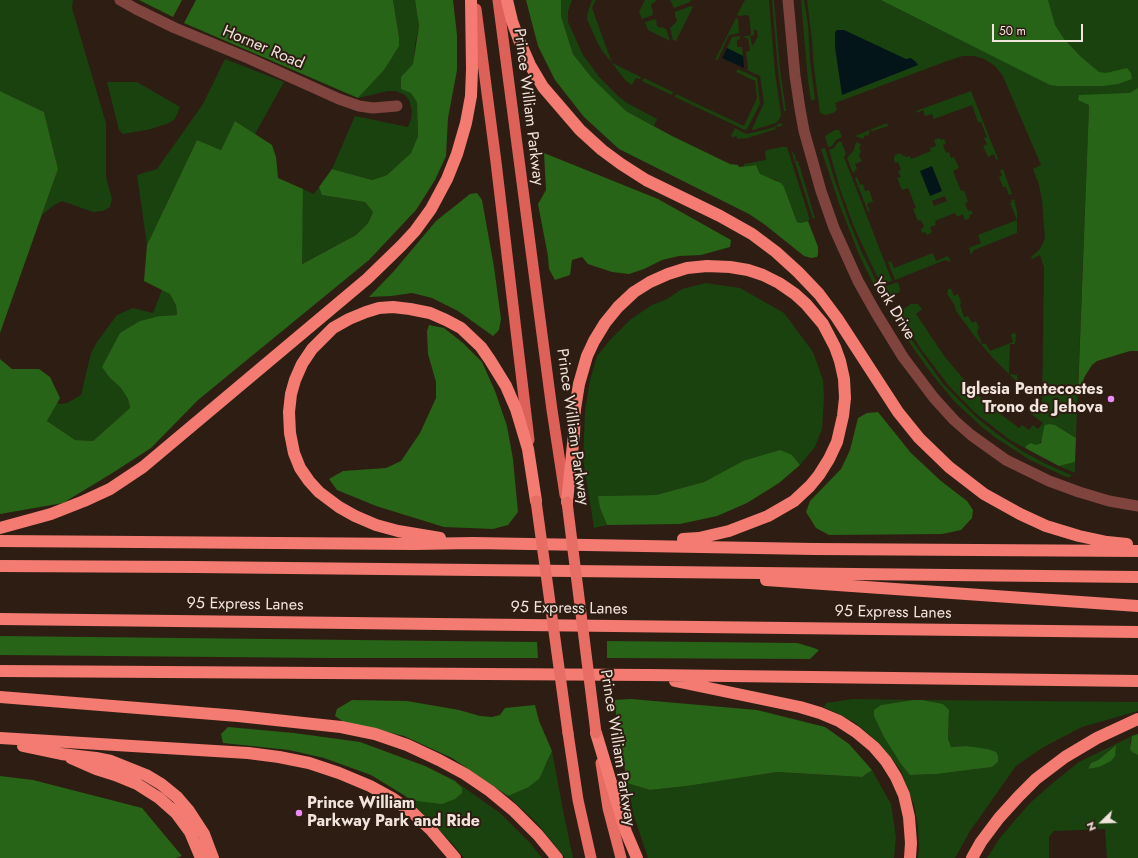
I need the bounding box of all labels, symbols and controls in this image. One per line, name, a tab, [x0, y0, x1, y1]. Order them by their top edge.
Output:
scale bar	[994, 16, 1085, 42]
street label: Horner Road	[219, 22, 307, 74]
text: 50 m	[999, 22, 1026, 40]
street label: Prince William Parkway	[509, 27, 547, 187]
street label: York Drive	[867, 274, 919, 344]
street label: Prince William Parkway	[552, 347, 592, 507]
place label: Iglesia Pentecostes Trono de Jehova	[961, 380, 1103, 418]
marker: Iglesia Pentecostes Trono de Jehova	[1106, 394, 1116, 404]
street label: 95 Express Lanes	[186, 594, 304, 616]
street label: 95 Express Lanes	[510, 598, 628, 620]
street label: 95 Express Lanes	[834, 602, 952, 624]
street label: Prince William Parkway	[595, 668, 639, 828]
place label: Prince William Parkway Park and Ride	[307, 794, 480, 832]
north arrow	[1082, 802, 1122, 842]
marker: Prince William Parkway Park and Ride	[294, 808, 304, 818]
text: N	[1082, 820, 1100, 834]

